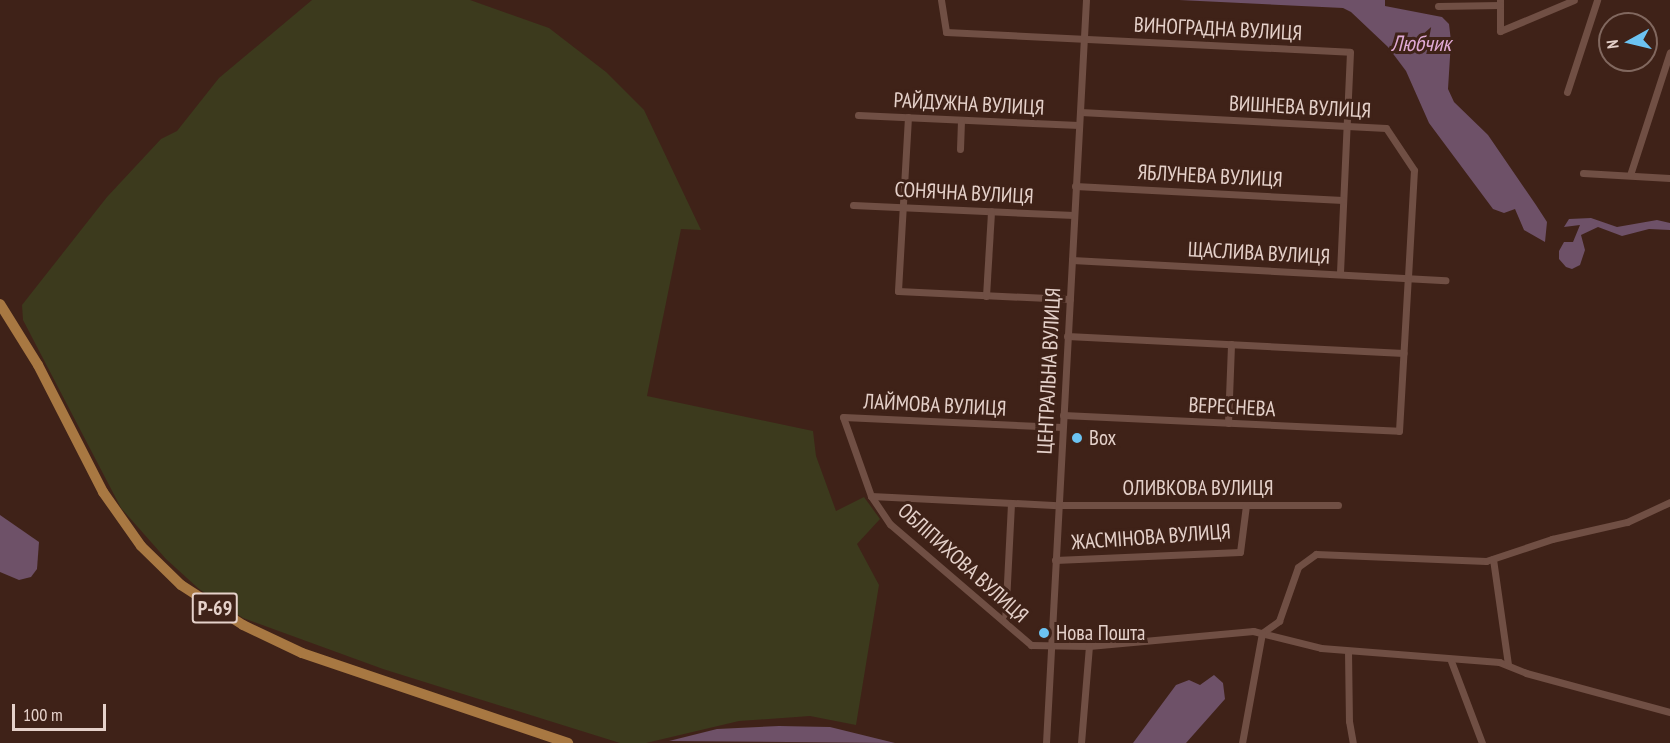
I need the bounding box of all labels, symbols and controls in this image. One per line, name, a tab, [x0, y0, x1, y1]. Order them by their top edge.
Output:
street label: ВИНОГРАДНА ВУЛИЦЯ	[1133, 12, 1303, 46]
north arrow	[1598, 12, 1658, 72]
water label: Любчик	[1391, 31, 1451, 57]
text: N	[1602, 39, 1623, 50]
street label: РАЙДУЖНА ВУЛИЦЯ	[893, 87, 1045, 121]
street label: ВИШНЕВА ВУЛИЦЯ	[1228, 91, 1372, 123]
street label: ЯБЛУНЕВА ВУЛИЦЯ	[1137, 160, 1283, 192]
street label: СОНЯЧНА ВУЛИЦЯ	[894, 177, 1034, 209]
street label: ЩАСЛИВА ВУЛИЦЯ	[1187, 237, 1331, 269]
street label: ЦЕНТРАЛЬНА ВУЛИЦЯ	[1032, 287, 1066, 455]
street label: ЛАЙМОВА ВУЛИЦЯ	[863, 389, 1007, 421]
street label: ВЕРЕСНЕВА	[1188, 392, 1276, 422]
place label: Box	[1089, 425, 1116, 451]
marker: Box	[1070, 431, 1084, 445]
street label: ОЛИВКОВА ВУЛИЦЯ	[1122, 475, 1274, 501]
street label: ОБЛІПИХОВА ВУЛИЦЯ	[893, 498, 1033, 628]
street label: ЖАСМІНОВА ВУЛИЦЯ	[1070, 519, 1232, 555]
road number: Р-69	[191, 591, 239, 625]
place label: Нова Пошта	[1056, 620, 1145, 646]
marker: Нова Пошта	[1037, 626, 1051, 640]
scale bar	[15, 692, 110, 730]
text: 100 m	[23, 703, 63, 726]

